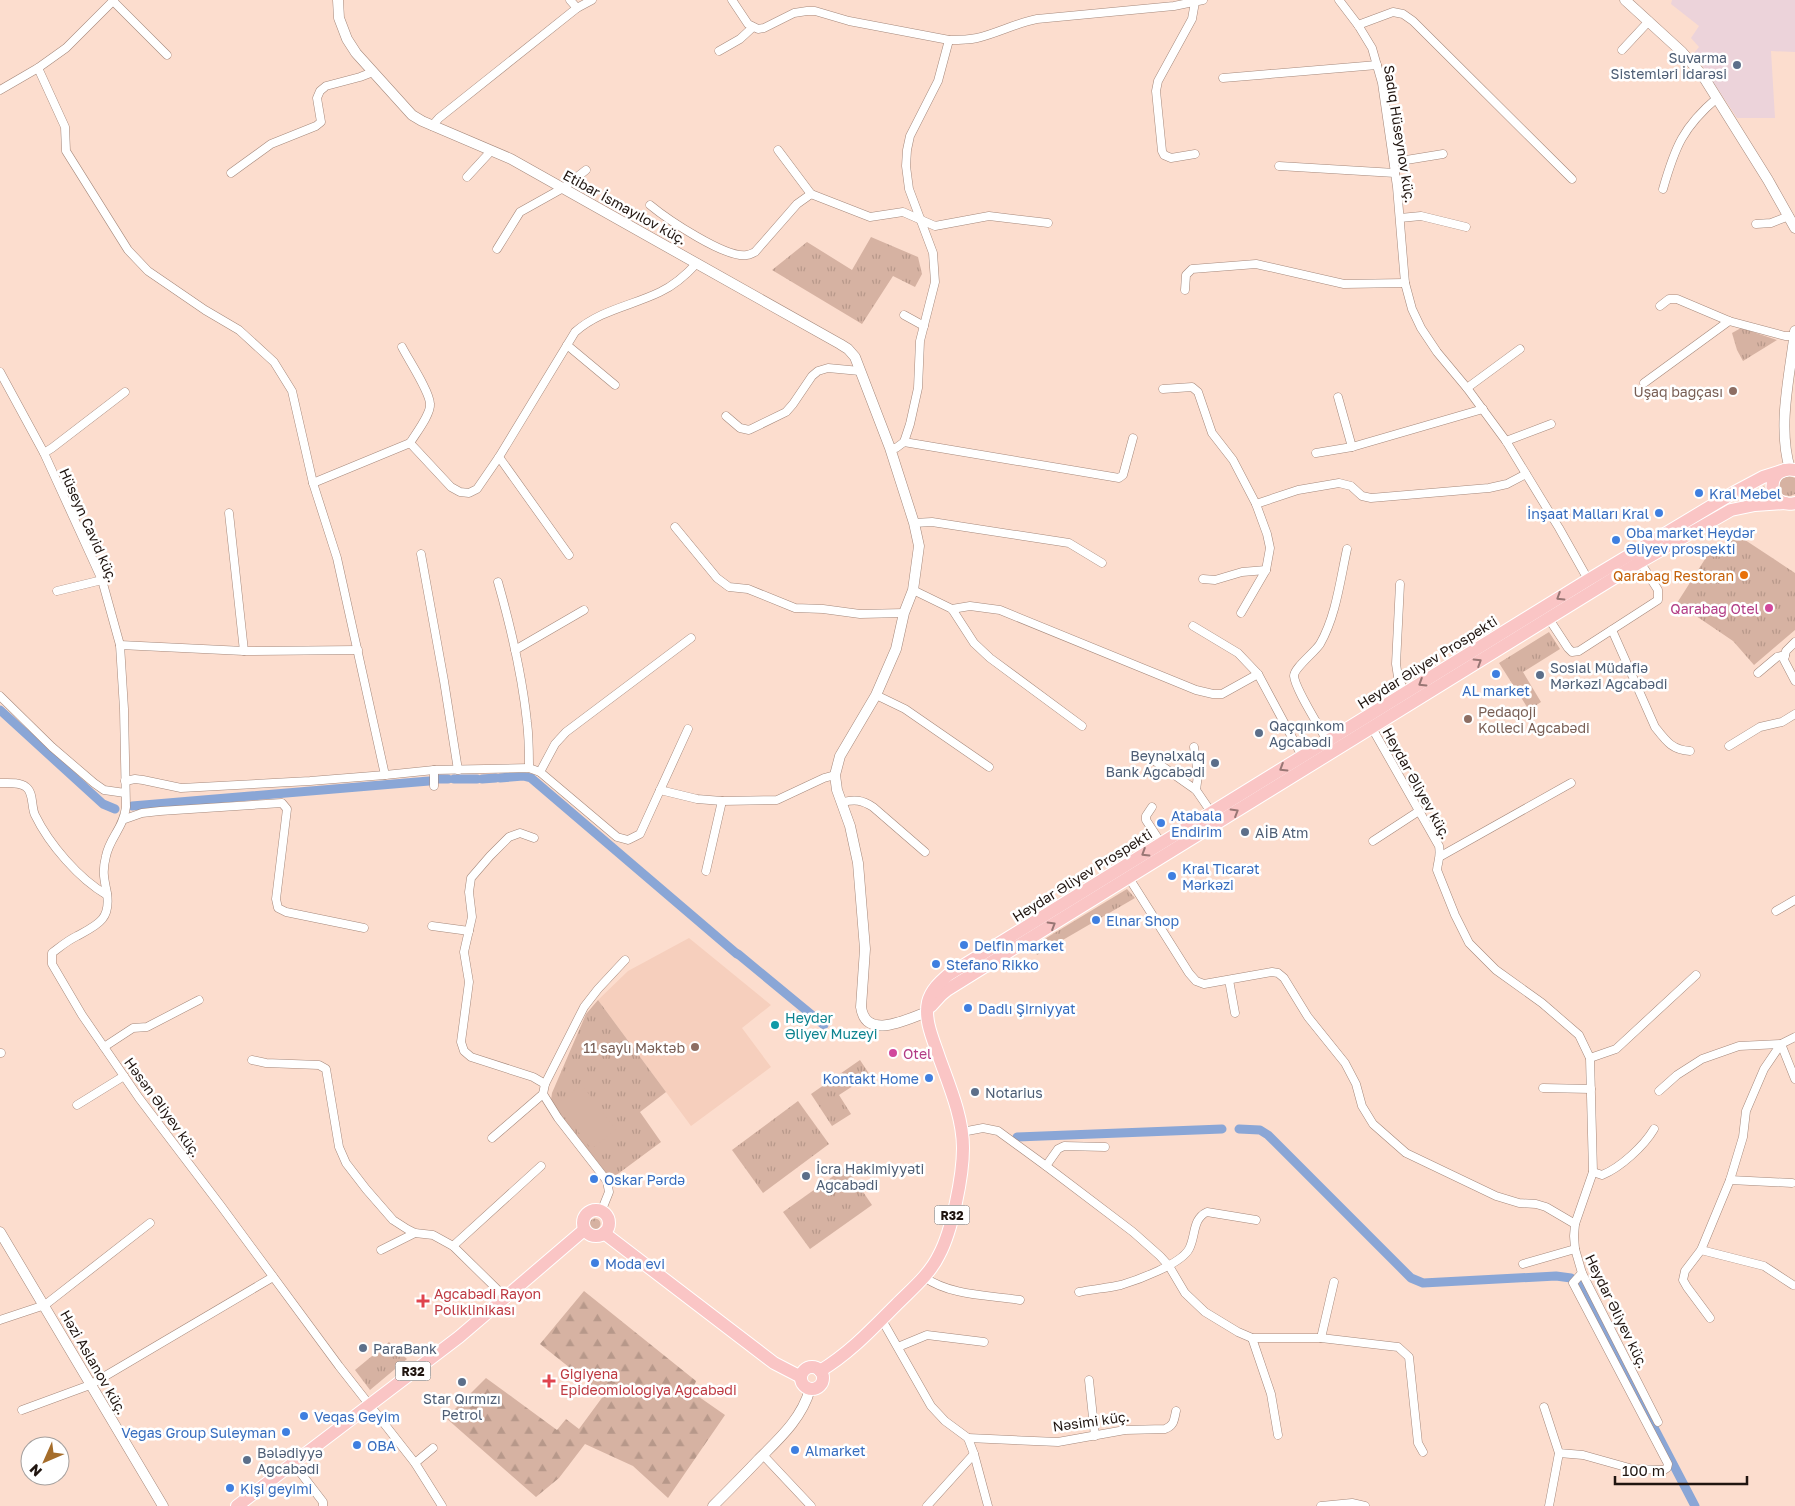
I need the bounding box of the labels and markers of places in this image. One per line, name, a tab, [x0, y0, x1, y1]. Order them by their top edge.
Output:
place label: Suvarma Sistemləri İdarəsi	[1610, 49, 1727, 82]
marker: Suvarma Sistemləri İdarəsi	[1731, 59, 1743, 71]
place label: Uşaq bağçası	[1633, 383, 1723, 400]
marker: Uşaq bağçası	[1727, 385, 1739, 397]
place label: Kral Mebel	[1709, 485, 1781, 502]
marker: Kral Mebel	[1693, 487, 1705, 499]
place label: İnşaat Malları Kral	[1527, 505, 1649, 522]
marker: İnşaat Malları Kral	[1653, 507, 1665, 519]
place label: Oba market Heydər Əliyev prospekti	[1626, 524, 1755, 557]
marker: Oba market Heydər Əliyev prospekti	[1610, 534, 1622, 546]
place label: Qarabağ Restoran	[1613, 567, 1734, 584]
marker: Qarabağ Restoran	[1738, 569, 1750, 581]
place label: Qarabağ Otel	[1670, 600, 1759, 617]
marker: Qarabağ Otel	[1763, 602, 1775, 614]
place label: Sosial Müdafiə Mərkəzi Ağcabədi	[1550, 659, 1668, 692]
marker: AL market	[1490, 668, 1502, 680]
marker: Sosial Müdafiə Mərkəzi Ağcabədi	[1534, 669, 1546, 681]
place label: AL market	[1462, 682, 1530, 699]
place label: Pedaqoji Kolleci Ağcabədi	[1478, 703, 1590, 736]
marker: Pedaqoji Kolleci Ağcabədi	[1462, 713, 1474, 725]
place label: Qaçqınkom Ağcabədi	[1269, 717, 1344, 750]
marker: Qaçqınkom Ağcabədi	[1253, 727, 1265, 739]
place label: Beynəlxalq Bank Ağcabədi	[1106, 747, 1205, 780]
marker: Beynəlxalq Bank Ağcabədi	[1209, 757, 1221, 769]
place label: Atabala Endirim	[1171, 807, 1222, 840]
marker: Atabala Endirim	[1155, 817, 1167, 829]
place label: AİB Atm	[1255, 824, 1308, 841]
marker: AİB Atm	[1239, 826, 1251, 838]
place label: Kral Ticarət Mərkəzi	[1182, 860, 1260, 893]
marker: Kral Ticarət Mərkəzi	[1166, 870, 1178, 882]
place label: Elnar Shop	[1106, 912, 1179, 929]
marker: Elnar Shop	[1090, 914, 1102, 926]
place label: Delfin market	[974, 937, 1064, 954]
marker: Delfin market	[958, 939, 970, 951]
place label: Stefano Rikko	[946, 956, 1039, 973]
marker: Stefano Rikko	[930, 958, 942, 970]
place label: Dadlı Şirniyyat	[978, 1000, 1076, 1017]
marker: Dadlı Şirniyyat	[962, 1002, 974, 1014]
place label: Heydər Əliyev Muzeyi	[785, 1009, 878, 1042]
marker: Heydər Əliyev Muzeyi	[769, 1019, 781, 1031]
place label: 11 saylı Məktəb	[583, 1039, 685, 1056]
marker: 11 saylı Məktəb	[689, 1041, 701, 1053]
place label: Otel	[903, 1045, 932, 1062]
marker: Otel	[887, 1047, 899, 1059]
place label: Kontakt Home	[822, 1070, 919, 1087]
marker: Kontakt Home	[923, 1072, 935, 1084]
place label: Notarius	[985, 1084, 1043, 1101]
marker: Notarius	[969, 1086, 981, 1098]
place label: İcra Hakimiyyəti Ağcabədi	[816, 1160, 924, 1193]
marker: İcra Hakimiyyəti Ağcabədi	[800, 1170, 812, 1182]
place label: Oskar Pərdə	[604, 1171, 685, 1188]
marker: Oskar Pərdə	[588, 1173, 600, 1185]
place label: Moda evi	[605, 1255, 665, 1272]
marker: Moda evi	[589, 1257, 601, 1269]
place label: Ağcabədi Rayon Poliklinikası	[434, 1285, 541, 1318]
marker: Ağcabədi Rayon Poliklinikası	[416, 1294, 430, 1308]
place label: ParaBank	[373, 1340, 437, 1357]
marker: ParaBank	[357, 1342, 369, 1354]
place label: Gigiyena Epideomiologiya Ağcabədi	[560, 1365, 737, 1398]
marker: Gigiyena Epideomiologiya Ağcabədi	[542, 1374, 556, 1388]
marker: Star Qırmızı Petrol	[456, 1376, 468, 1388]
place label: Star Qırmızı Petrol	[423, 1390, 501, 1423]
place label: Veqas Geyim	[314, 1408, 400, 1425]
marker: Veqas Geyim	[298, 1410, 310, 1422]
place label: Vegas Group Suleyman	[121, 1424, 276, 1441]
marker: Vegas Group Suleyman	[280, 1426, 292, 1438]
place label: OBA	[367, 1437, 396, 1454]
marker: OBA	[351, 1439, 363, 1451]
place label: Almarket	[805, 1442, 866, 1459]
place label: Bələdiyyə Ağcabədi	[257, 1444, 323, 1477]
marker: Almarket	[789, 1444, 801, 1456]
marker: Bələdiyyə Ağcabədi	[241, 1454, 253, 1466]
place label: Kişi geyimi	[240, 1480, 312, 1497]
marker: Kişi geyimi	[224, 1482, 236, 1494]

